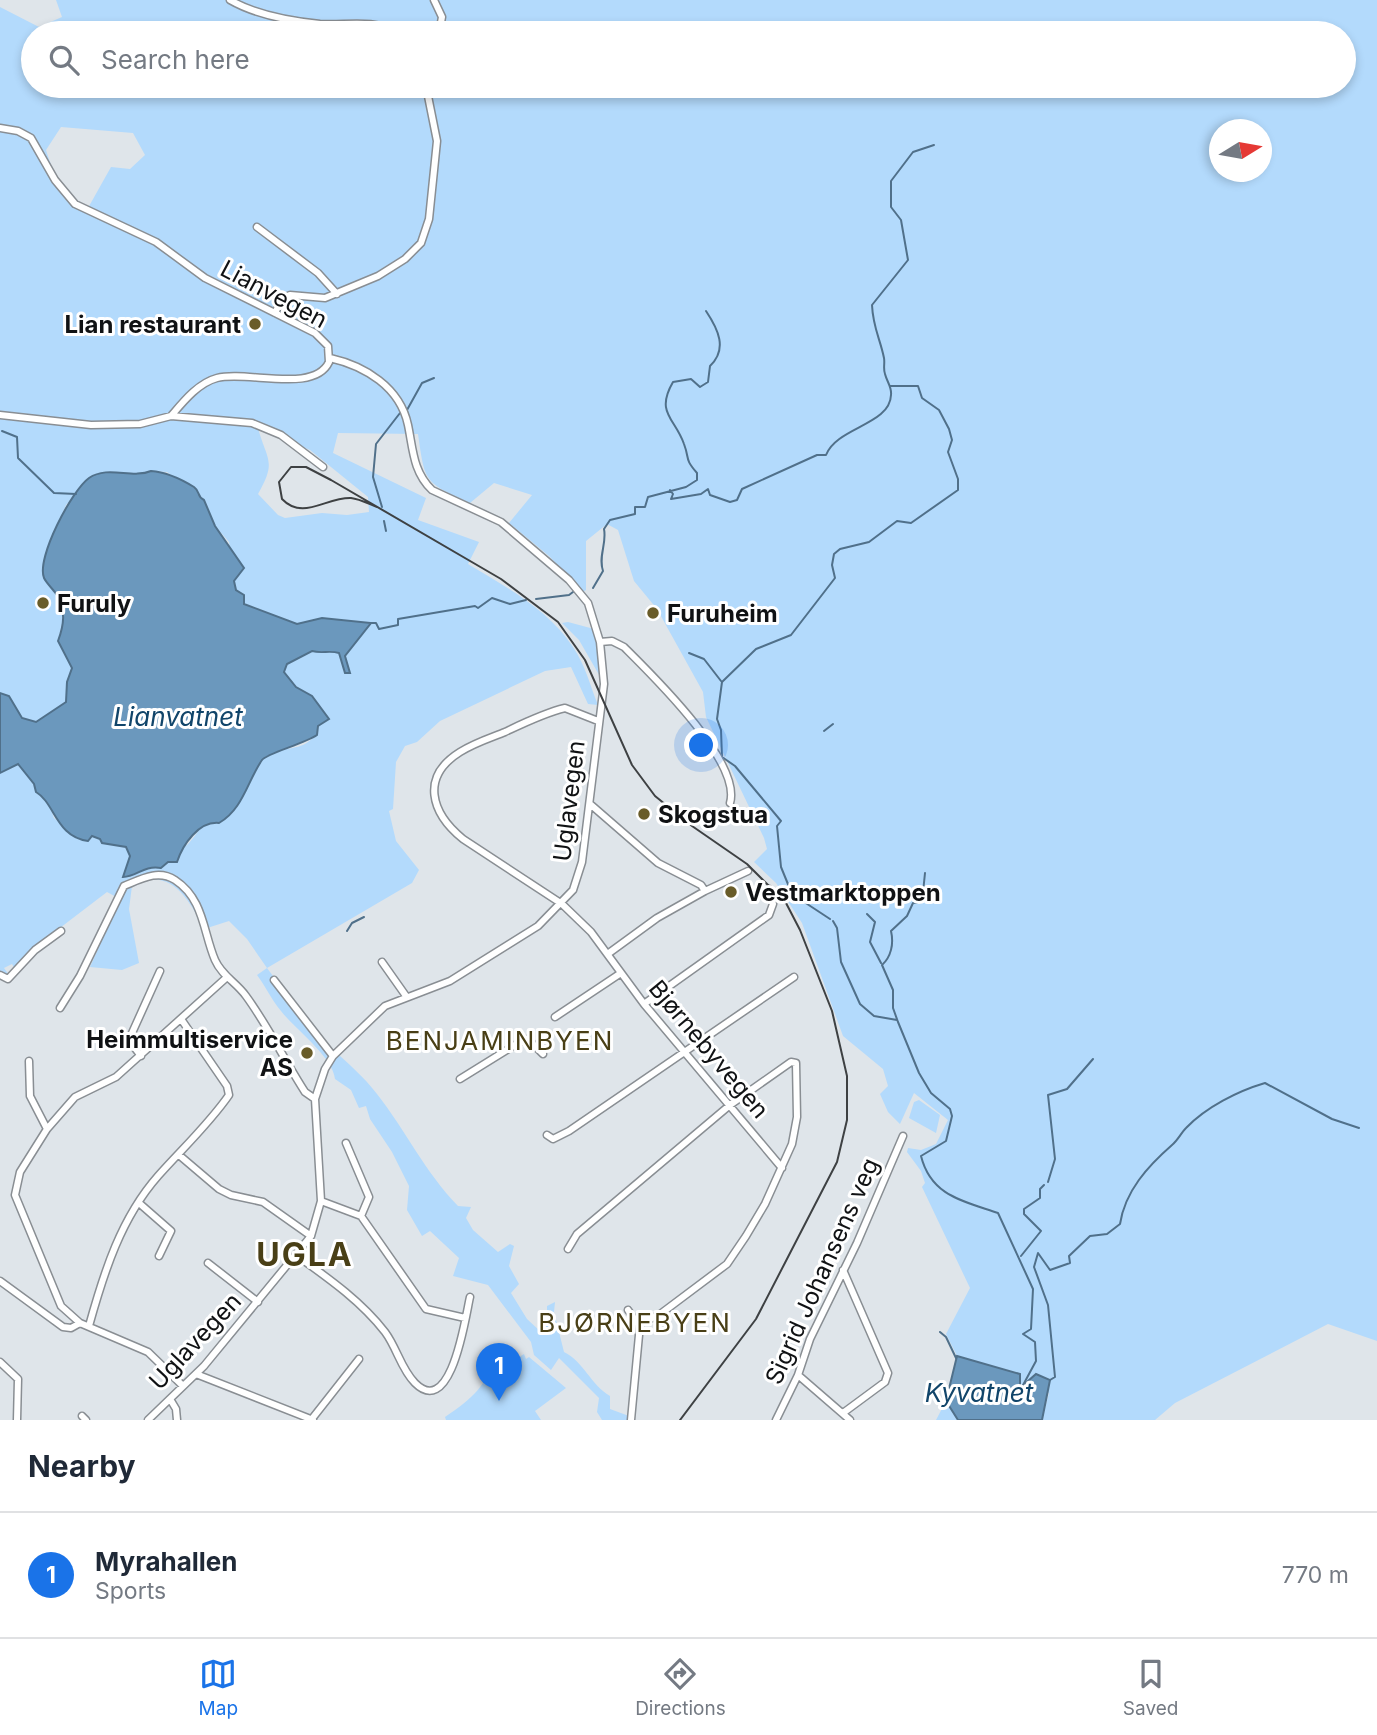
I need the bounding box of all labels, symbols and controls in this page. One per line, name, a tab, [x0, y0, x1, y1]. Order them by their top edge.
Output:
search box	[21, 21, 1356, 98]
icon: search	[45, 41, 83, 79]
text: Search here	[101, 44, 250, 75]
north arrow	[1209, 119, 1272, 182]
street label: Lianvegen	[216, 254, 332, 334]
place label: Lian restaurant	[65, 310, 241, 339]
marker: Lian restaurant	[247, 316, 263, 332]
place label: Furuly	[57, 589, 132, 618]
marker: Furuly	[35, 595, 51, 611]
place label: Furuheim	[667, 599, 778, 628]
marker: Furuheim	[645, 605, 661, 621]
water label: Lianvatnet	[113, 701, 243, 732]
your location	[684, 728, 718, 762]
street label: Uglavegen	[547, 739, 591, 863]
place label: Skogstua	[658, 800, 768, 829]
marker: Skogstua	[636, 806, 652, 822]
place label: Vestmarktoppen	[745, 878, 941, 907]
marker: Vestmarktoppen	[723, 884, 739, 900]
street label: Bjørnebyvegen	[643, 974, 775, 1124]
place label: Heimmultiservice AS	[86, 1025, 293, 1082]
district label: BENJAMINBYEN	[386, 1025, 614, 1056]
marker: Heimmultiservice AS	[299, 1045, 315, 1061]
street label: Sigrid Johansens veg	[759, 1153, 885, 1389]
district label: UGLA	[256, 1235, 354, 1274]
street label: Uglavegen	[143, 1287, 247, 1395]
district label: BJØRNEBYEN	[538, 1307, 732, 1338]
pin: 1	[476, 1343, 522, 1401]
water label: Kyvatnet	[925, 1377, 1034, 1408]
text: Nearby	[28, 1448, 136, 1484]
text: Myrahallen	[95, 1546, 238, 1577]
text: 1	[46, 1561, 56, 1589]
text: 770 m	[1282, 1561, 1349, 1589]
text: Sports	[95, 1577, 166, 1605]
tab: Map	[199, 1655, 238, 1720]
tab: Directions	[635, 1655, 726, 1720]
tab: Saved	[1123, 1655, 1178, 1720]

